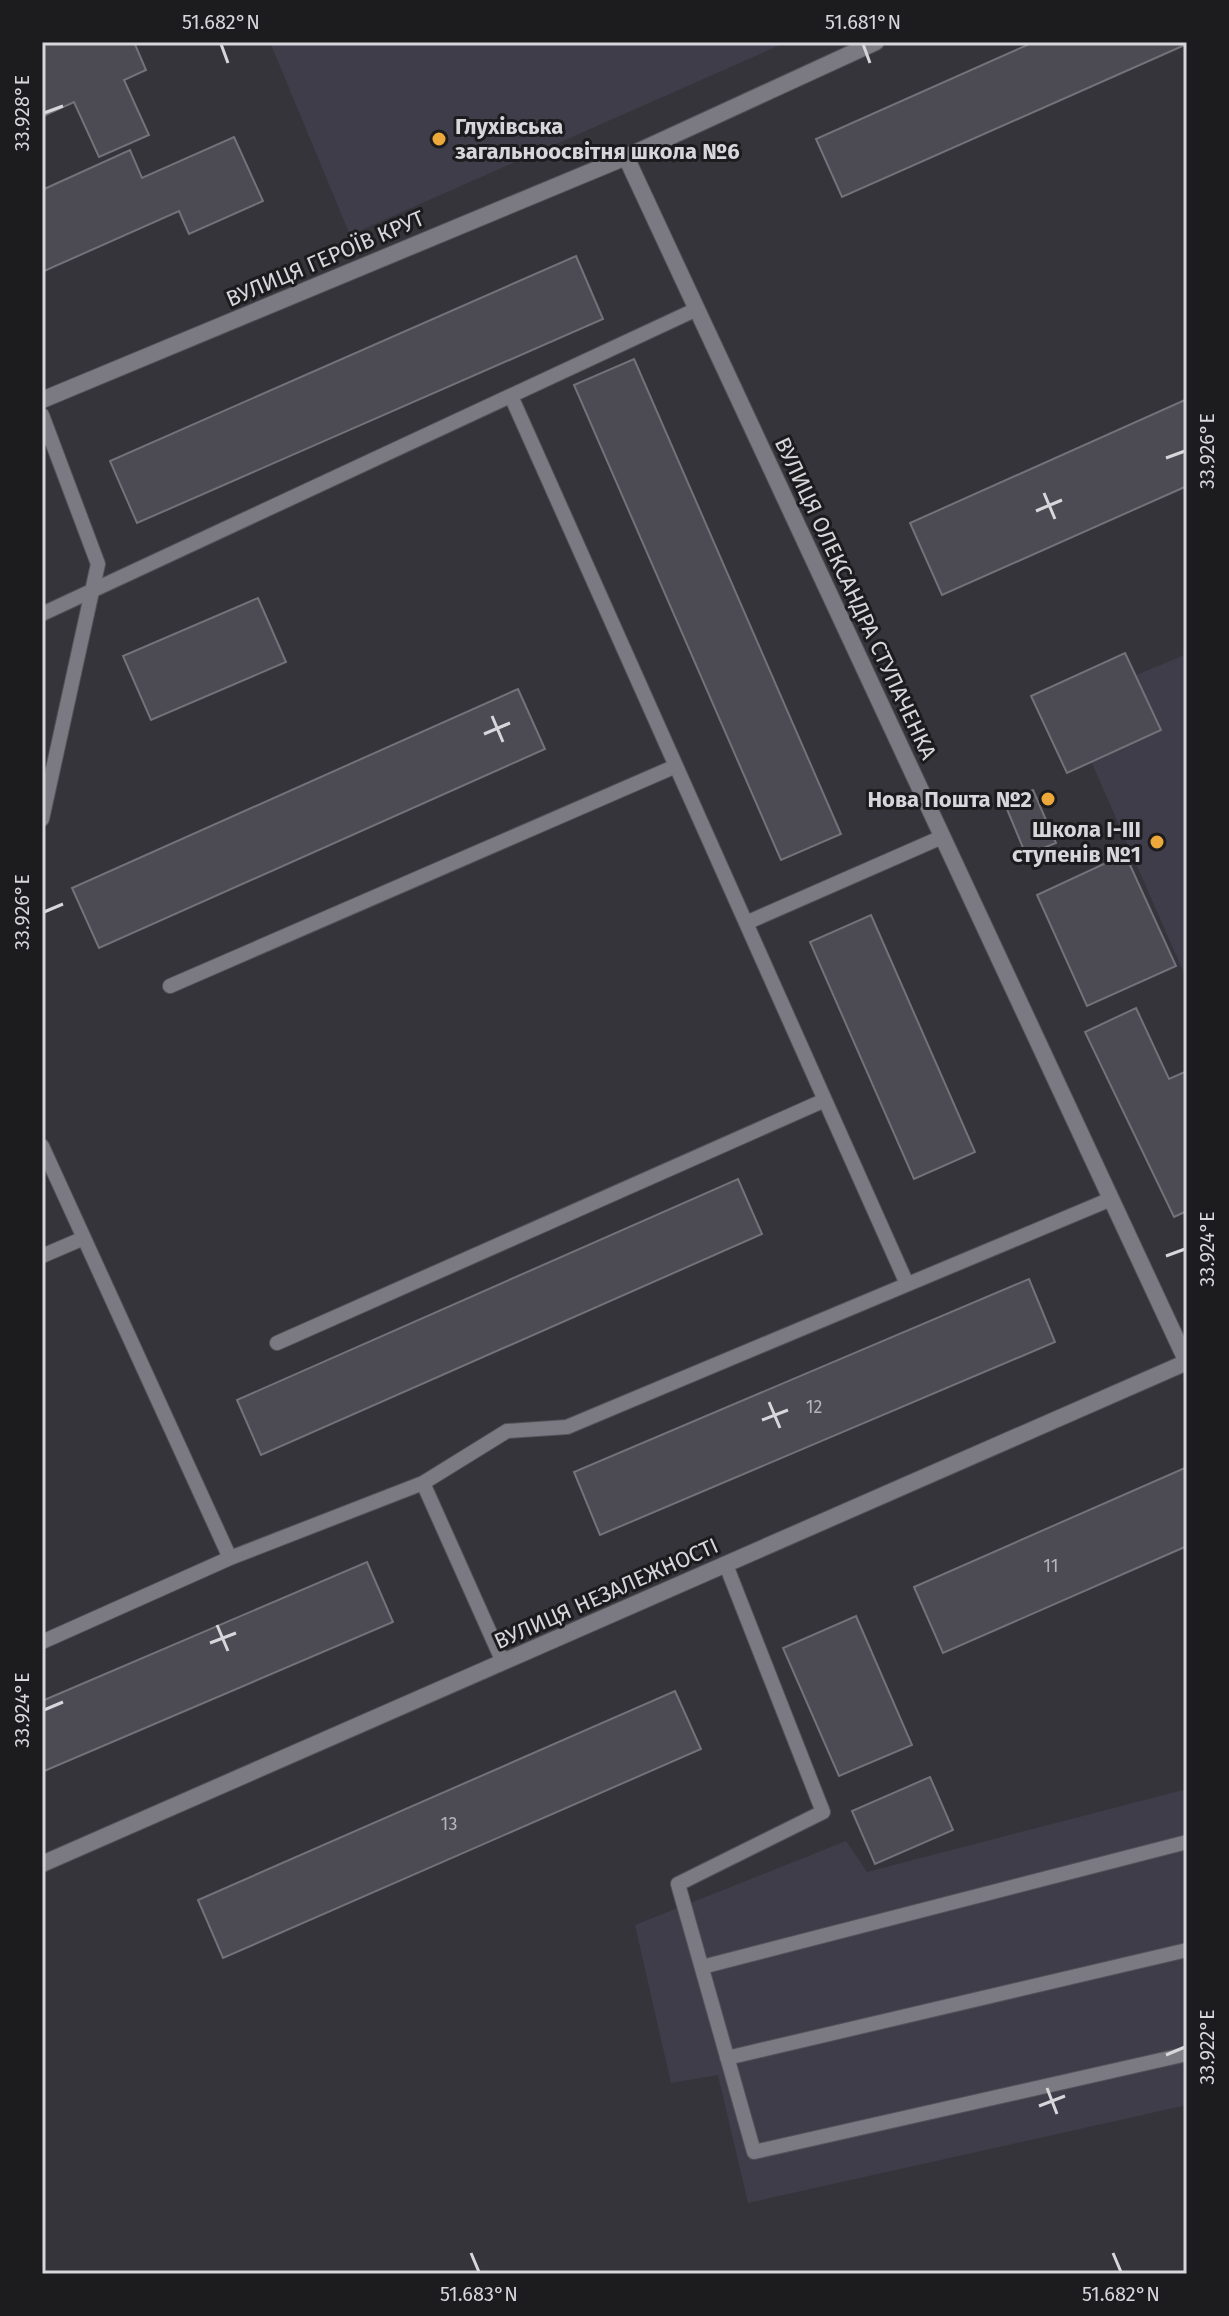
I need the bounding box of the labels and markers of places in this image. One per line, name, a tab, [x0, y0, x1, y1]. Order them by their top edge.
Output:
place label: Глухівська загальноосвітня школа №6	[455, 113, 740, 165]
marker: Глухівська загальноосвітня школа №6	[430, 130, 448, 148]
place label: Нова Пошта №2	[867, 786, 1032, 813]
marker: Нова Пошта №2	[1039, 790, 1057, 808]
place label: Школа І-ІІІ ступенів №1	[1012, 816, 1141, 868]
marker: Школа І-ІІІ ступенів №1	[1148, 833, 1166, 851]

